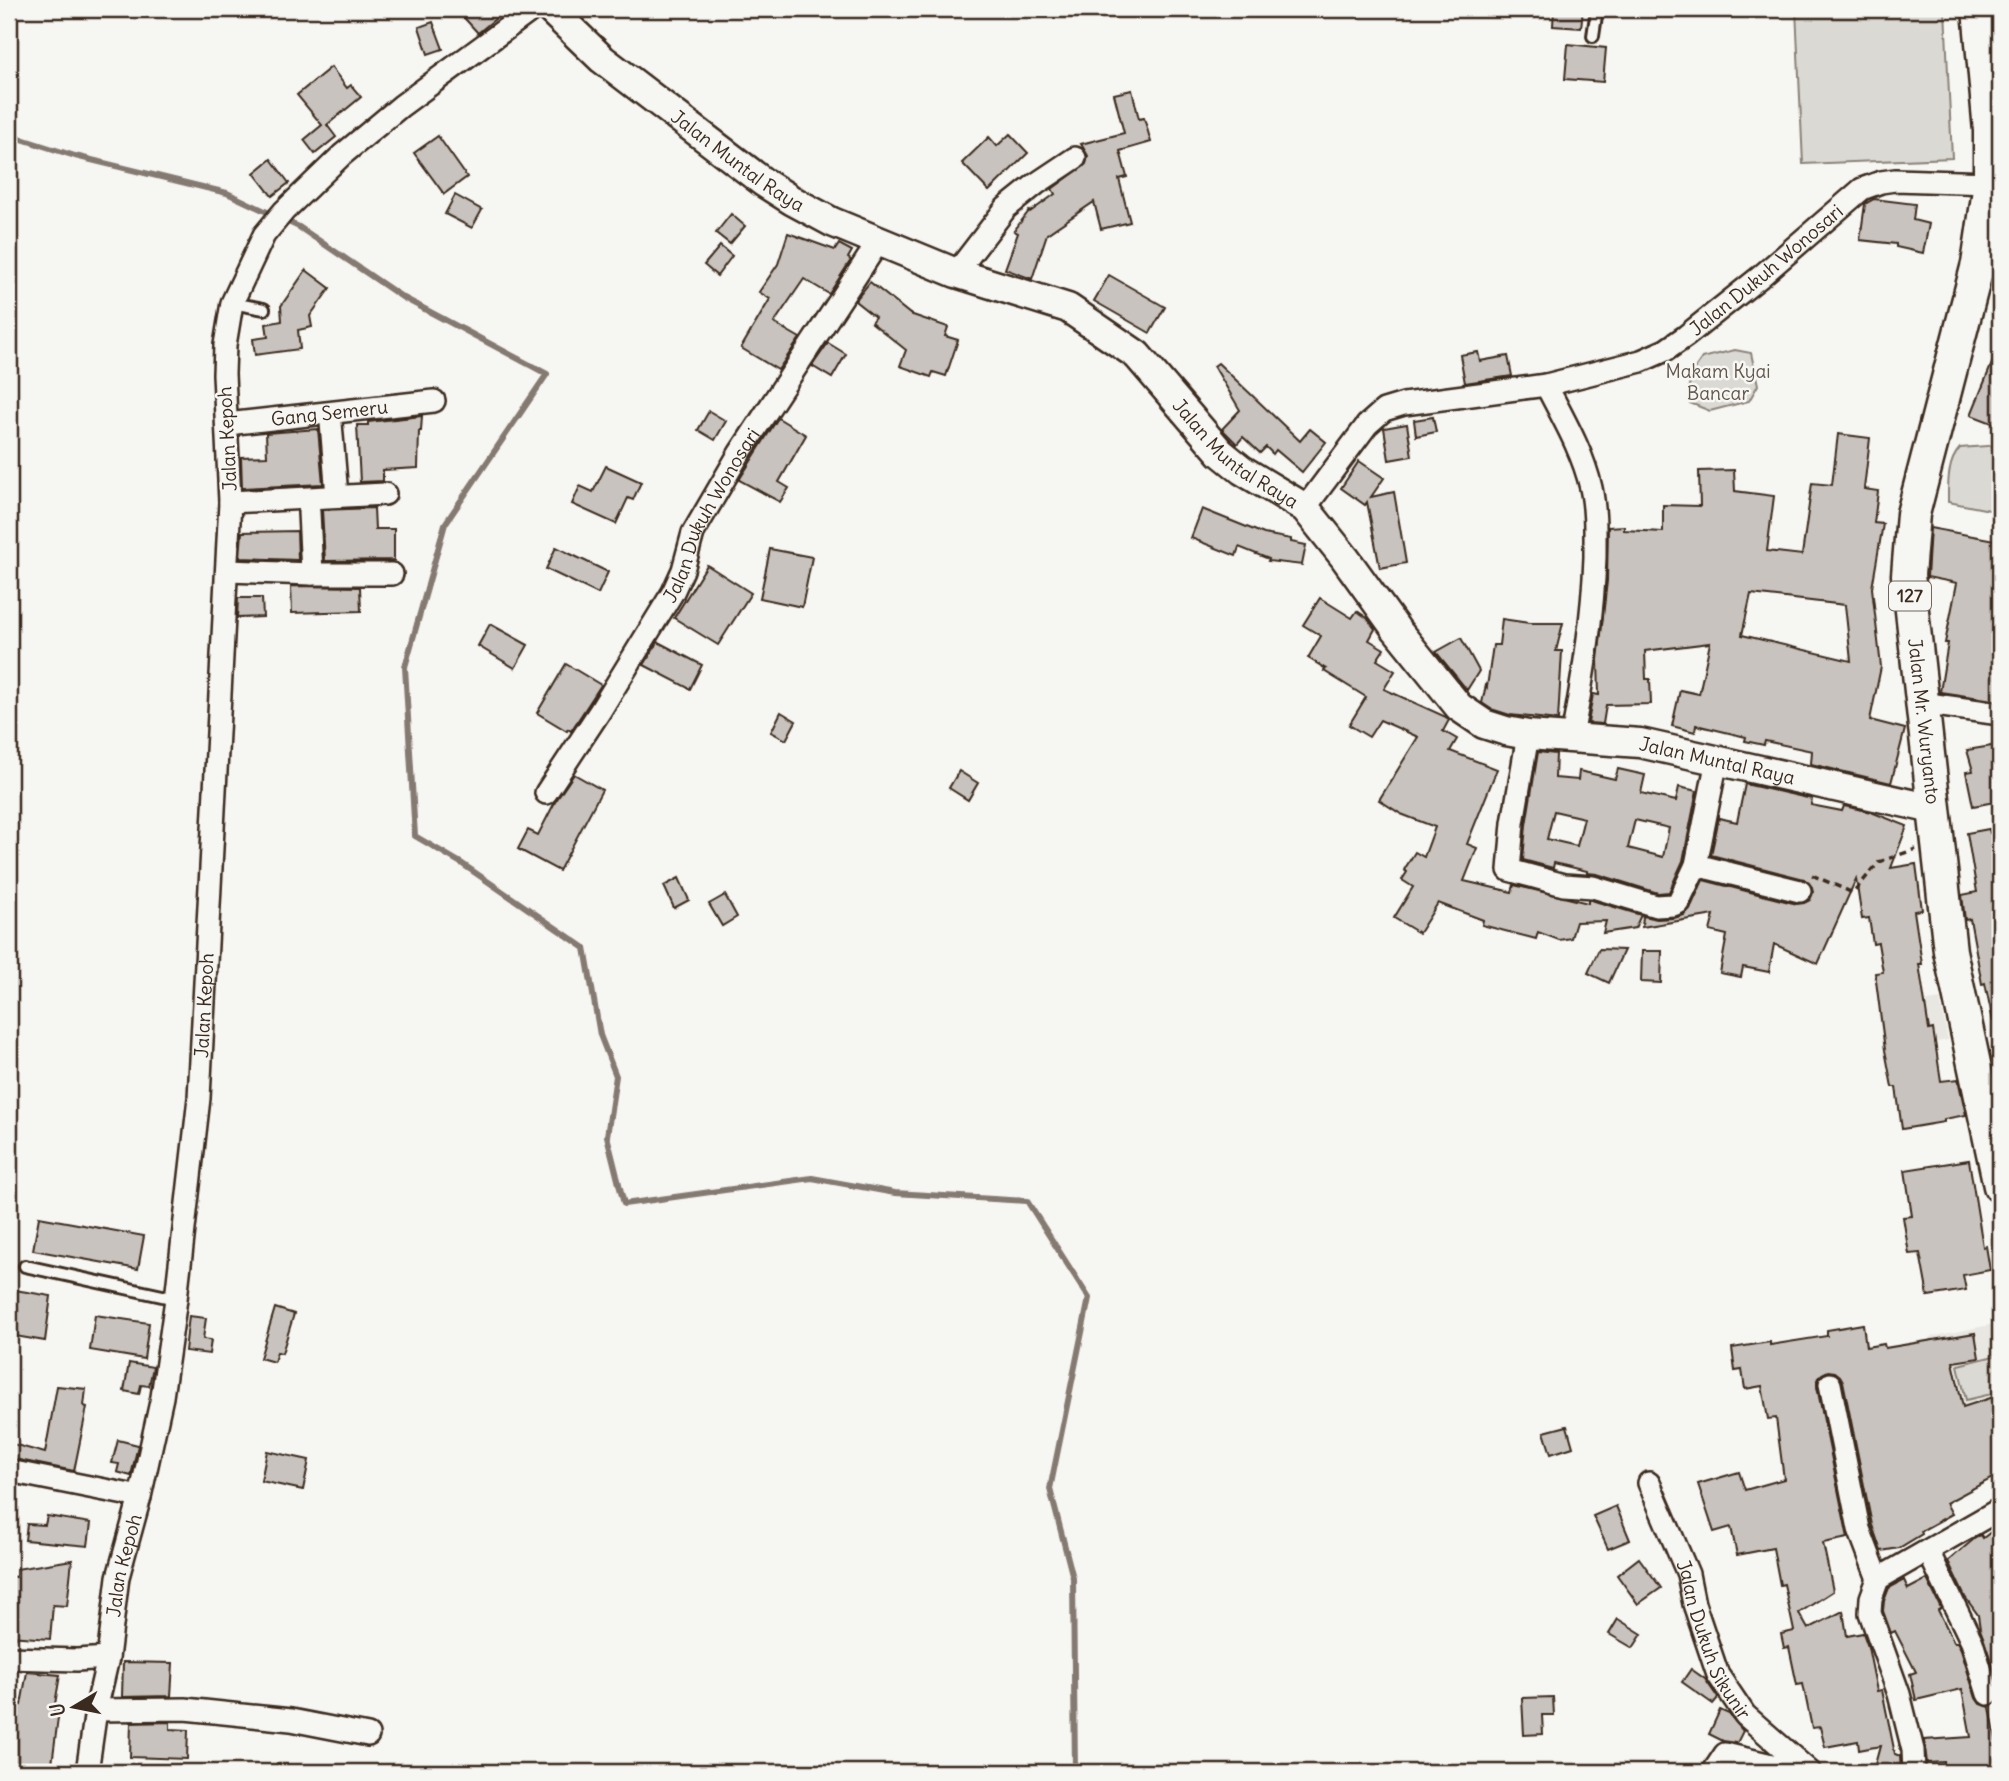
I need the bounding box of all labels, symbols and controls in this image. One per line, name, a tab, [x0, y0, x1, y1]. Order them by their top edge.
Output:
street label: Jalan Muntal Raya	[667, 104, 809, 217]
street label: Jalan Dukuh Wonosari	[1684, 199, 1848, 341]
park label: Makam Kyai Bancar	[1665, 359, 1771, 405]
street label: Jalan Kepoh	[212, 386, 242, 492]
street label: Gang Semeru	[270, 394, 389, 431]
street label: Jalan Muntal Raya	[1168, 394, 1303, 513]
street label: Jalan Dukuh Wonosari	[657, 424, 765, 607]
road number: 127	[1889, 582, 1931, 610]
street label: Jalan Mr. Wuryanto	[1903, 637, 1946, 806]
street label: Jalan Muntal Raya	[1637, 731, 1798, 790]
street label: Jalan Kepoh	[189, 952, 219, 1059]
street label: Jalan Kepoh	[101, 1511, 147, 1618]
street label: Jalan Dukuh Sikunir	[1671, 1556, 1757, 1724]
north arrow	[38, 1672, 108, 1742]
text: U	[44, 1701, 70, 1718]

